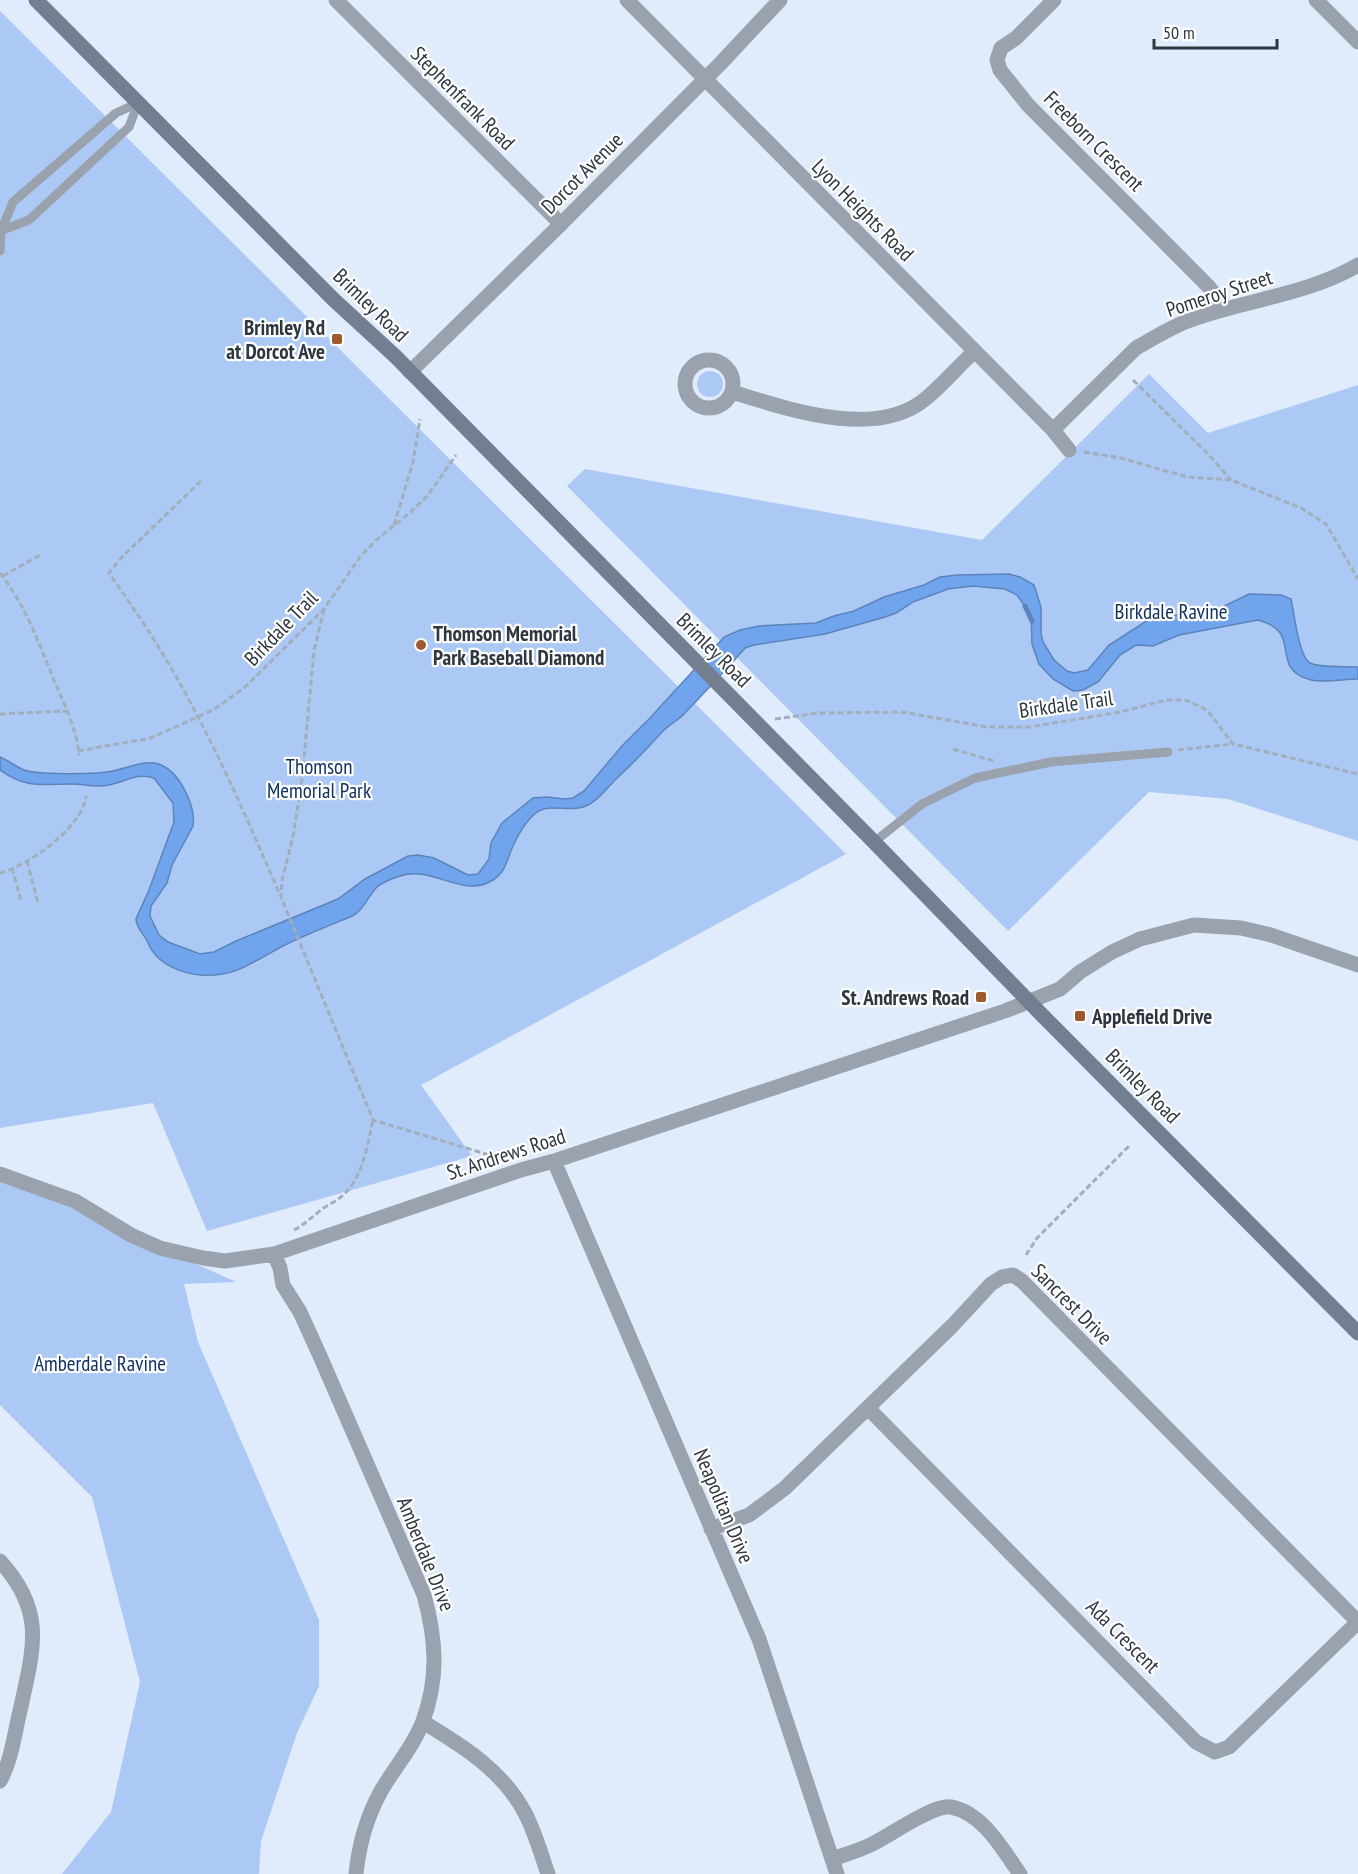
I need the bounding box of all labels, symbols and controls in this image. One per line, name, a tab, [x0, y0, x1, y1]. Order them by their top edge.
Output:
scale bar	[1154, 12, 1277, 50]
text: 50 m	[1163, 21, 1195, 44]
street label: Stephenfrank Road	[405, 40, 521, 156]
street label: Freeborn Crescent	[1038, 85, 1150, 197]
street label: Dorcot Avenue	[535, 126, 629, 220]
street label: Lyon Heights Road	[806, 153, 920, 267]
street label: Brimley Road	[328, 262, 414, 348]
street label: Pomeroy Street	[1162, 263, 1276, 323]
place label: Brimley Rd at Dorcot Ave	[226, 314, 325, 365]
marker: Brimley Rd at Dorcot Ave	[330, 332, 344, 346]
street label: Birkdale Trail	[238, 585, 324, 671]
park label: Birkdale Ravine	[1115, 598, 1227, 625]
street label: Brimley Road	[671, 607, 757, 693]
place label: Thomson Memorial Park Baseball Diamond	[433, 620, 604, 671]
marker: Thomson Memorial Park Baseball Diamond	[414, 638, 428, 652]
street label: Birkdale Trail	[1017, 684, 1115, 724]
park label: Thomson Memorial Park	[267, 753, 371, 804]
place label: St. Andrews Road	[841, 984, 969, 1011]
marker: St. Andrews Road	[974, 990, 988, 1004]
place label: Applefield Drive	[1091, 1003, 1212, 1030]
marker: Applefield Drive	[1073, 1009, 1087, 1023]
street label: Brimley Road	[1100, 1043, 1186, 1129]
street label: St. Andrews Road	[443, 1122, 569, 1186]
street label: Sancrest Drive	[1026, 1258, 1118, 1350]
park label: Amberdale Ravine	[34, 1350, 166, 1377]
street label: Neapolitan Drive	[688, 1445, 760, 1567]
street label: Amberdale Drive	[391, 1493, 461, 1615]
street label: Ada Crescent	[1080, 1593, 1166, 1679]

